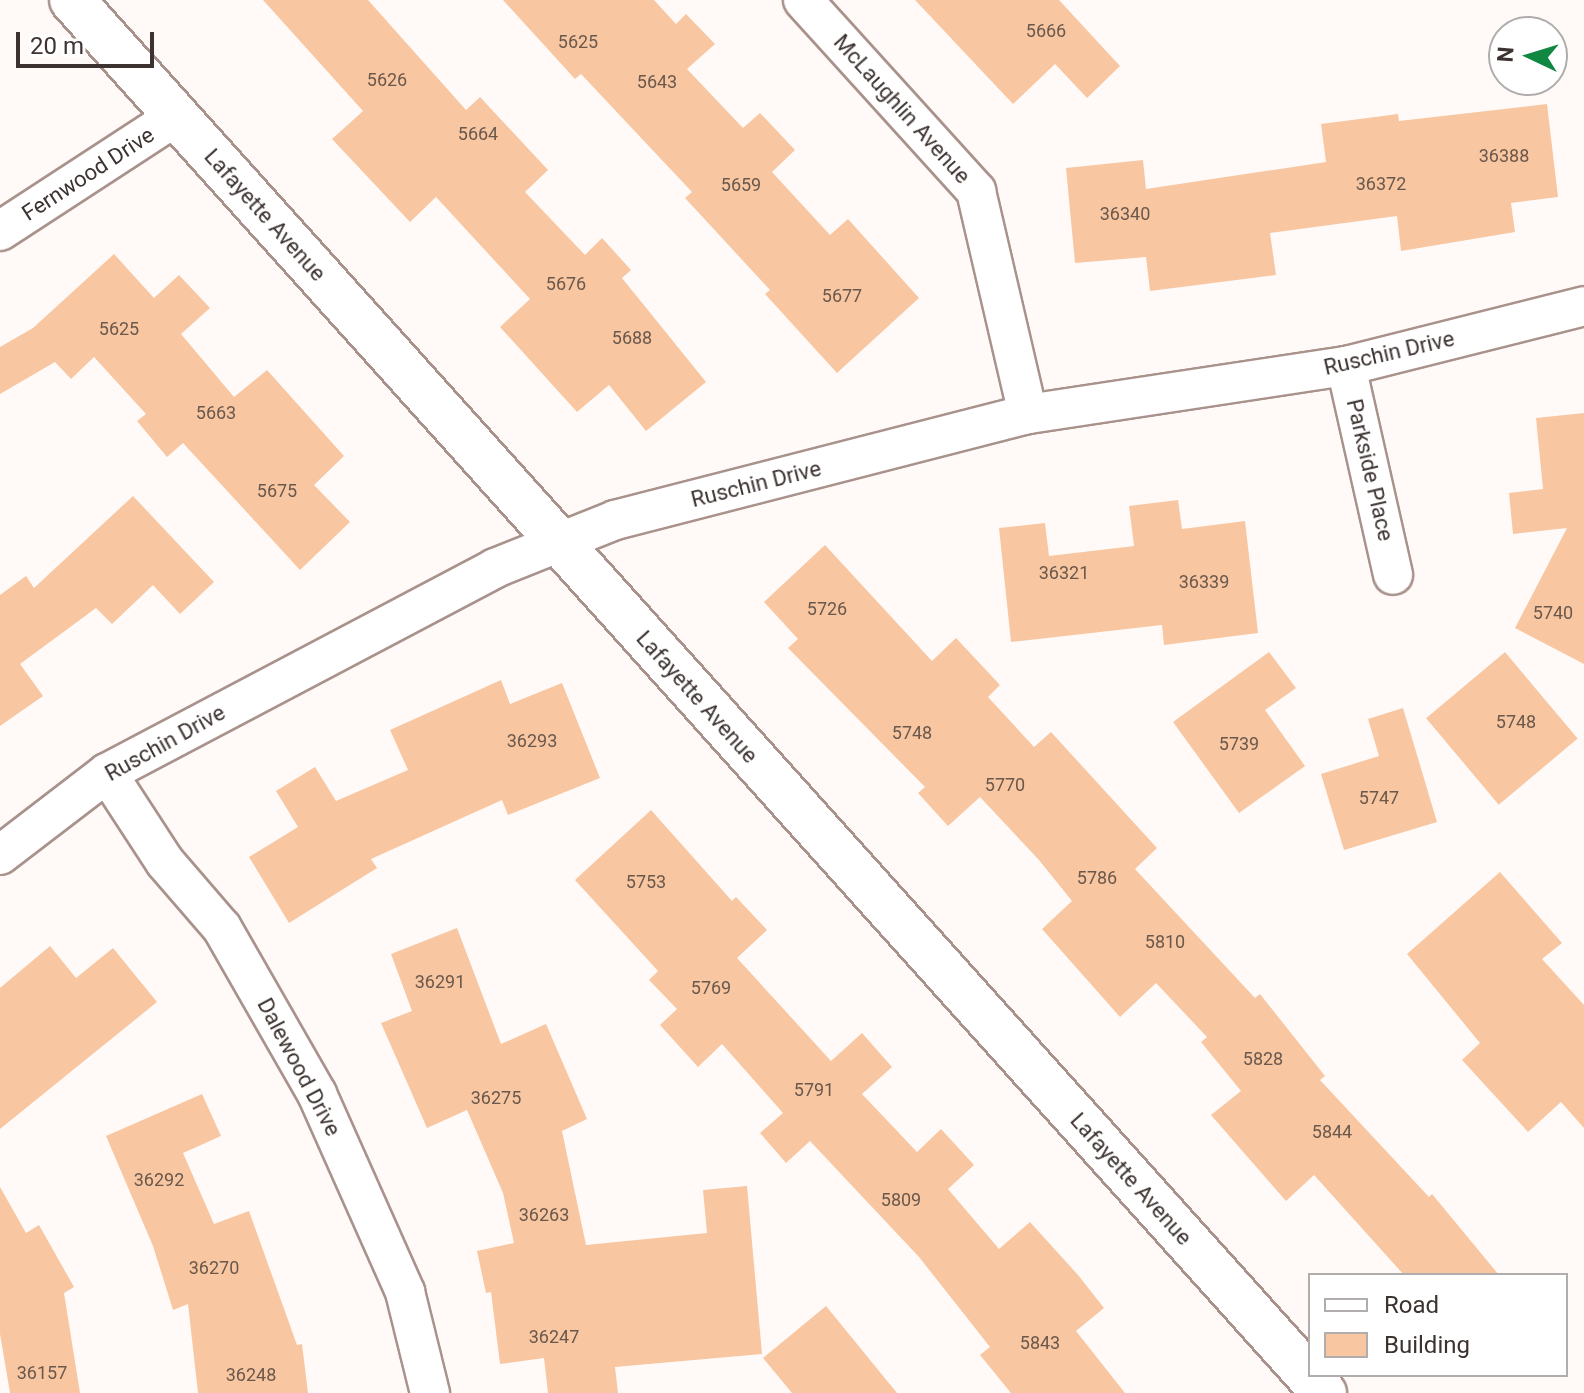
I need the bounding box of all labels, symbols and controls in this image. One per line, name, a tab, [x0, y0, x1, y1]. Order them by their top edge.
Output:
scale bar	[20, 16, 158, 66]
north arrow	[1488, 16, 1568, 96]
house number: 5666	[1026, 20, 1066, 42]
street label: McLaughlin Avenue	[828, 29, 976, 189]
house number: 5625	[558, 31, 598, 53]
text: 20 m	[30, 32, 84, 60]
text: N	[1493, 46, 1519, 63]
house number: 5626	[367, 69, 407, 91]
house number: 5643	[637, 71, 677, 93]
street label: Fernwood Drive	[17, 122, 159, 226]
house number: 5664	[458, 123, 498, 145]
street label: Lafayette Avenue	[199, 143, 331, 287]
house number: 36388	[1479, 145, 1529, 167]
house number: 36372	[1356, 173, 1406, 195]
house number: 5659	[721, 174, 761, 196]
house number: 36340	[1100, 203, 1150, 225]
house number: 5676	[546, 273, 586, 295]
house number: 5677	[822, 285, 862, 307]
house number: 5625	[99, 318, 139, 340]
street label: Ruschin Drive	[1321, 325, 1457, 381]
house number: 5688	[612, 327, 652, 349]
street label: Parkside Place	[1341, 396, 1399, 544]
house number: 5663	[196, 402, 236, 424]
street label: Ruschin Drive	[688, 455, 824, 513]
house number: 5675	[257, 480, 297, 502]
house number: 36321	[1039, 562, 1089, 584]
house number: 36339	[1179, 571, 1229, 593]
house number: 5726	[807, 598, 847, 620]
house number: 5740	[1533, 602, 1573, 624]
street label: Lafayette Avenue	[631, 625, 763, 769]
street label: Ruschin Drive	[100, 699, 230, 787]
house number: 5748	[1496, 711, 1536, 733]
house number: 5748	[892, 722, 932, 744]
house number: 36293	[507, 730, 557, 752]
house number: 5739	[1219, 733, 1259, 755]
house number: 5770	[985, 774, 1025, 796]
house number: 5747	[1359, 787, 1399, 809]
house number: 5786	[1077, 867, 1117, 889]
house number: 5753	[626, 871, 666, 893]
house number: 5810	[1145, 931, 1185, 953]
house number: 36291	[415, 971, 465, 993]
house number: 5769	[691, 977, 731, 999]
street label: Dalewood Drive	[252, 994, 346, 1140]
house number: 5828	[1243, 1048, 1283, 1070]
house number: 5791	[794, 1079, 834, 1101]
house number: 36275	[471, 1087, 521, 1109]
street label: Lafayette Avenue	[1065, 1107, 1197, 1251]
house number: 5844	[1312, 1121, 1352, 1143]
house number: 36292	[134, 1169, 184, 1191]
house number: 5809	[881, 1189, 921, 1211]
house number: 36263	[519, 1204, 569, 1226]
house number: 36270	[189, 1257, 239, 1279]
legend	[1308, 1273, 1568, 1377]
text: Road	[1384, 1291, 1439, 1319]
house number: 36247	[529, 1326, 579, 1348]
text: Building	[1384, 1331, 1470, 1359]
house number: 5843	[1020, 1332, 1060, 1354]
house number: 36157	[17, 1362, 67, 1384]
house number: 36248	[226, 1364, 276, 1386]

